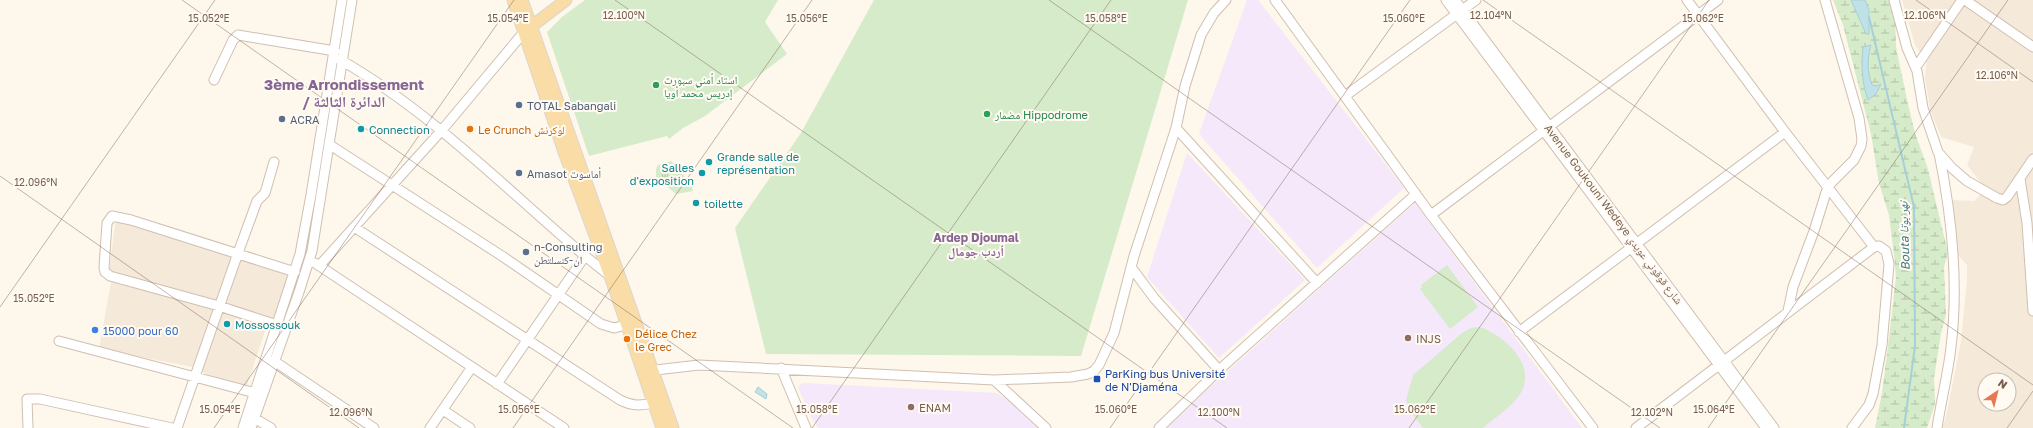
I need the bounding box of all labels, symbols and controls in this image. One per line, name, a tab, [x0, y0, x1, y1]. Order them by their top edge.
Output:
text: 12.100°N	[603, 9, 645, 21]
text: 12.104°N	[1470, 9, 1512, 21]
text: 12.106°N	[1904, 9, 1946, 21]
text: 15.052°E	[188, 12, 230, 24]
text: 15.054°E	[487, 12, 529, 24]
text: 15.056°E	[786, 12, 828, 24]
text: 15.058°E	[1085, 12, 1127, 24]
text: 15.060°E	[1383, 12, 1425, 24]
text: 15.062°E	[1682, 12, 1724, 24]
text: 12.106°N	[1976, 69, 2018, 81]
place label: استاد أمني سبورت إدريس محمد أويا	[664, 73, 737, 100]
district label: 3ème Arrondissement / الدائرة الثالثة	[264, 75, 424, 110]
marker: استاد أمني سبورت إدريس محمد أويا	[651, 80, 661, 90]
place label: TOTAL Sabangali	[527, 99, 616, 112]
marker: TOTAL Sabangali	[514, 100, 524, 110]
place label: مضمار Hippodrome	[994, 108, 1088, 121]
marker: مضمار Hippodrome	[982, 109, 992, 119]
place label: ACRA	[290, 113, 320, 126]
marker: ACRA	[277, 114, 287, 124]
street label: Avenue Goukouni Wedeye شارع قوقوني عويدي	[1540, 122, 1686, 308]
place label: Connection	[369, 123, 430, 136]
place label: Le Crunch لوكرنش	[478, 123, 565, 137]
marker: Connection	[356, 124, 366, 134]
marker: Le Crunch لوكرنش	[465, 124, 475, 134]
place label: Grande salle de représentation	[717, 150, 799, 176]
marker: Grande salle de représentation	[704, 157, 714, 167]
place label: Salles d'exposition	[630, 161, 694, 187]
place label: Amasot أماسوت	[527, 167, 601, 180]
marker: Amasot أماسوت	[514, 168, 524, 178]
marker: Salles d'exposition	[697, 168, 707, 178]
text: 12.096°N	[14, 176, 58, 188]
place label: toilette	[704, 197, 743, 210]
marker: toilette	[691, 198, 701, 208]
water label: Bouta نهر بوتا	[1895, 199, 1913, 271]
district label: Ardep Djoumal أردب جومال	[933, 230, 1019, 260]
place label: n-Consulting ان-كنسلتطن	[534, 240, 602, 267]
marker: n-Consulting ان-كنسلتطن	[521, 247, 531, 257]
text: 15.052°E	[13, 292, 55, 304]
place label: Mossossouk	[235, 318, 300, 331]
marker: Mossossouk	[222, 319, 232, 329]
place label: 15000 pour 60	[103, 324, 179, 337]
marker: 15000 pour 60	[90, 325, 100, 335]
place label: Délice Chez le Grec	[635, 327, 697, 353]
place label: INJS	[1416, 332, 1441, 345]
marker: INJS	[1403, 333, 1413, 343]
marker: Délice Chez le Grec	[622, 334, 632, 344]
place label: ParKing bus Université de N'Djaména	[1105, 367, 1225, 393]
north arrow	[1977, 372, 2017, 412]
marker: ParKing bus Université de N'Djaména	[1092, 374, 1102, 384]
text: N	[1996, 376, 2010, 391]
place label: ENAM	[919, 401, 951, 414]
marker: ENAM	[906, 402, 916, 412]
text: 15.054°E	[199, 403, 241, 415]
text: 15.056°E	[498, 403, 540, 415]
text: 15.058°E	[796, 403, 838, 415]
text: 15.060°E	[1095, 403, 1137, 415]
text: 15.062°E	[1394, 403, 1436, 415]
text: 15.064°E	[1693, 403, 1735, 415]
text: 12.096°N	[329, 406, 373, 418]
text: 12.100°N	[1198, 406, 1240, 418]
text: 12.102°N	[1631, 406, 1673, 418]

